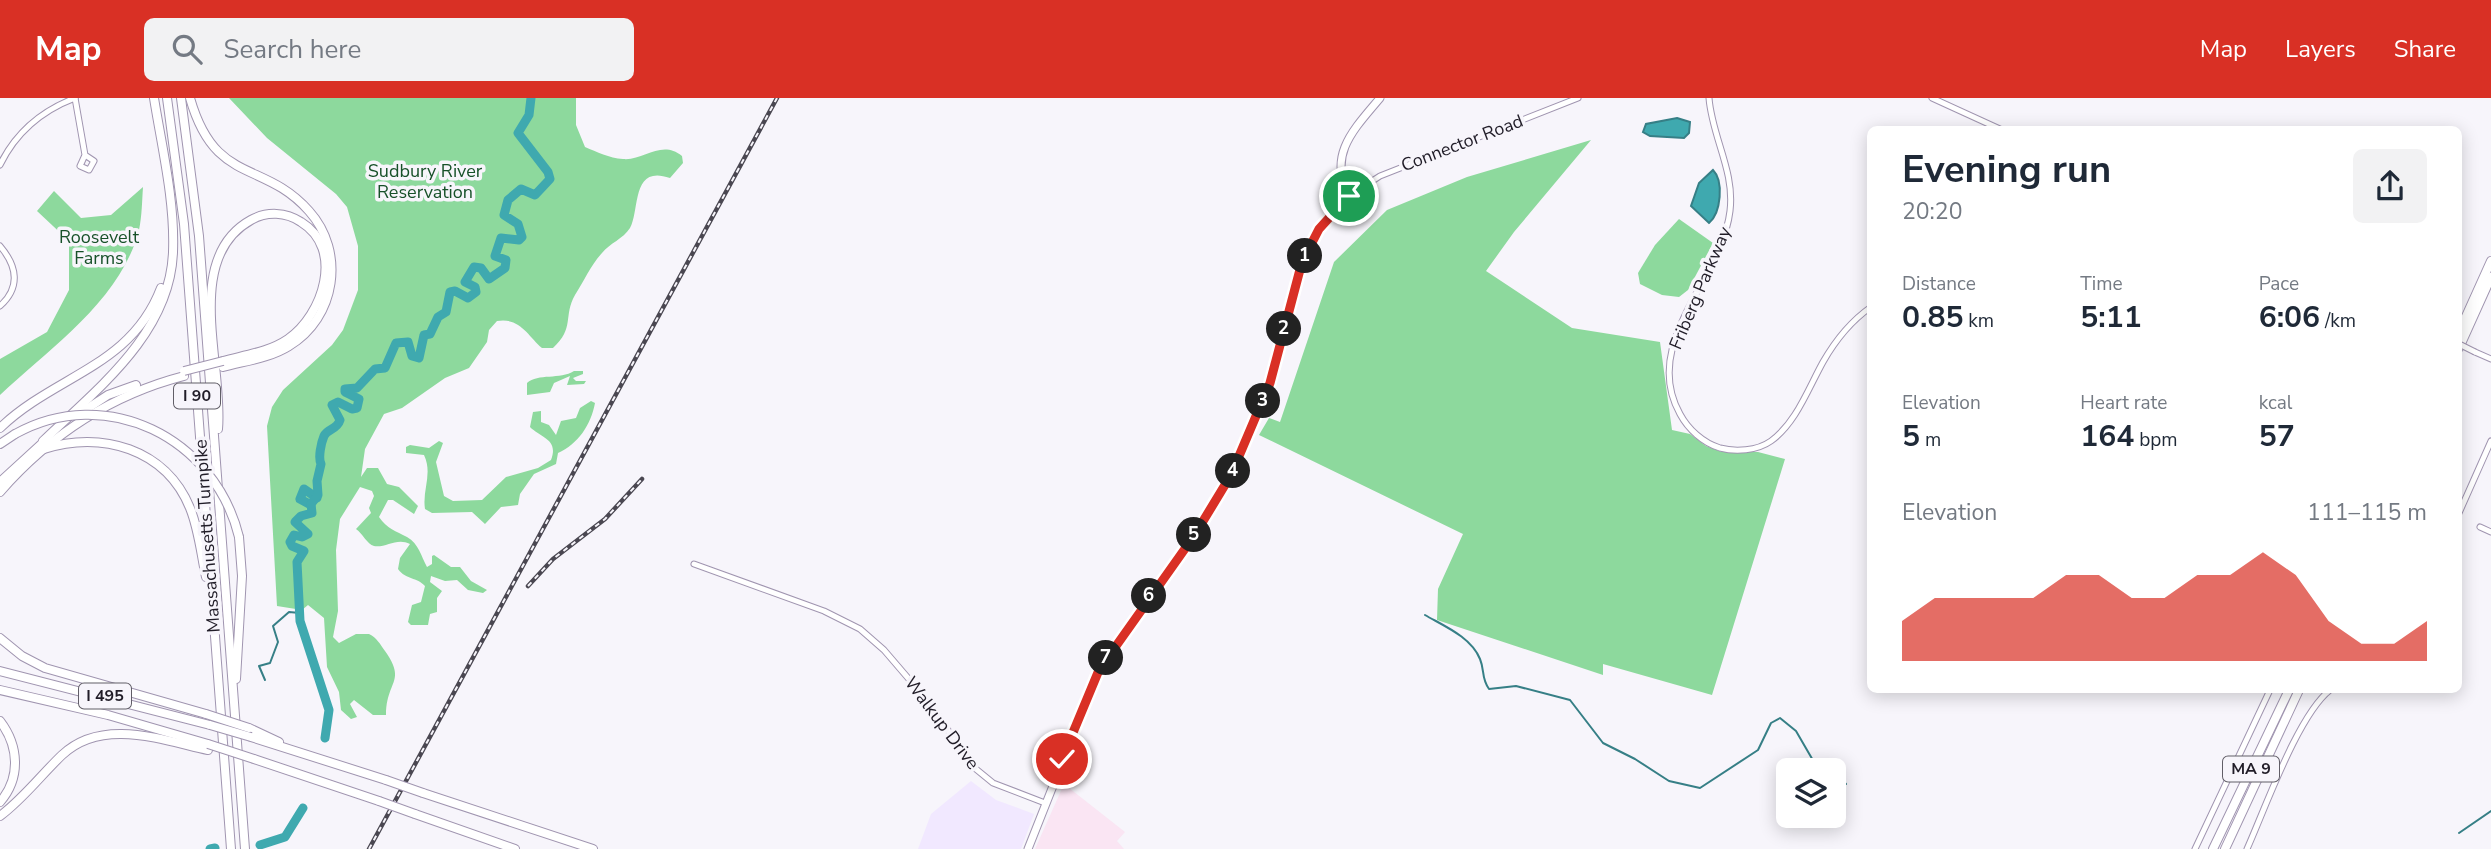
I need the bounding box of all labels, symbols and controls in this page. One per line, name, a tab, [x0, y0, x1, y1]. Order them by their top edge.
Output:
search box	[144, 18, 634, 81]
text: Map	[35, 27, 102, 72]
icon: search	[168, 30, 206, 68]
text: Search here	[224, 32, 361, 67]
text: Map	[2200, 33, 2247, 65]
text: Layers	[2285, 33, 2356, 65]
text: Share	[2394, 33, 2456, 65]
street label: Connector Road	[1397, 109, 1527, 177]
text: Evening run	[1902, 144, 2111, 195]
button: share	[2353, 149, 2427, 223]
park label: Sudbury River Reservation	[368, 159, 483, 204]
pin	[1319, 166, 1379, 226]
icon: arrive	[1330, 177, 1368, 215]
text: 20:20	[1902, 196, 1962, 227]
street label: Friberg Parkway	[1663, 222, 1737, 353]
park label: Roosevelt Farms	[59, 225, 140, 270]
pin: 1	[1288, 238, 1322, 274]
text: 1	[1299, 242, 1310, 268]
text: Distance	[1902, 271, 1976, 297]
text: Time	[2080, 271, 2123, 297]
text: Pace	[2259, 271, 2299, 297]
text: 0.85	[1902, 297, 1963, 338]
text: 5:11	[2080, 297, 2142, 338]
text: 6:06	[2259, 297, 2320, 338]
text: km	[1963, 308, 1994, 334]
text: /km	[2320, 308, 2356, 334]
pin: 2	[1266, 312, 1302, 346]
text: 2	[1278, 315, 1289, 341]
road number: I 90	[174, 384, 220, 408]
pin: 3	[1246, 384, 1280, 418]
text: 3	[1257, 387, 1268, 413]
text: Elevation	[1902, 390, 1981, 416]
text: Heart rate	[2080, 390, 2167, 416]
text: kcal	[2259, 390, 2292, 416]
text: 5	[1902, 416, 1920, 457]
text: 164	[2080, 416, 2134, 457]
text: 57	[2259, 416, 2295, 457]
text: m	[1920, 427, 1941, 453]
text: bpm	[2134, 427, 2178, 453]
street label: Massachusetts Turnpike	[188, 439, 226, 633]
pin: 4	[1216, 454, 1250, 488]
text: 4	[1227, 457, 1238, 483]
text: Elevation	[1902, 497, 1997, 528]
text: 111–115 m	[2307, 497, 2427, 528]
pin: 5	[1176, 518, 1212, 552]
text: 5	[1188, 521, 1199, 547]
pin: 6	[1132, 578, 1166, 614]
text: 6	[1143, 582, 1154, 608]
pin: 7	[1088, 640, 1124, 676]
text: 7	[1100, 644, 1111, 670]
street label: Walkup Drive	[899, 672, 985, 774]
road number: I 495	[79, 684, 131, 708]
pin	[1032, 729, 1092, 789]
icon: check	[1043, 740, 1081, 778]
road number: MA 9	[2223, 756, 2279, 782]
map controls	[1776, 758, 1846, 828]
button: layers	[1776, 758, 1846, 828]

